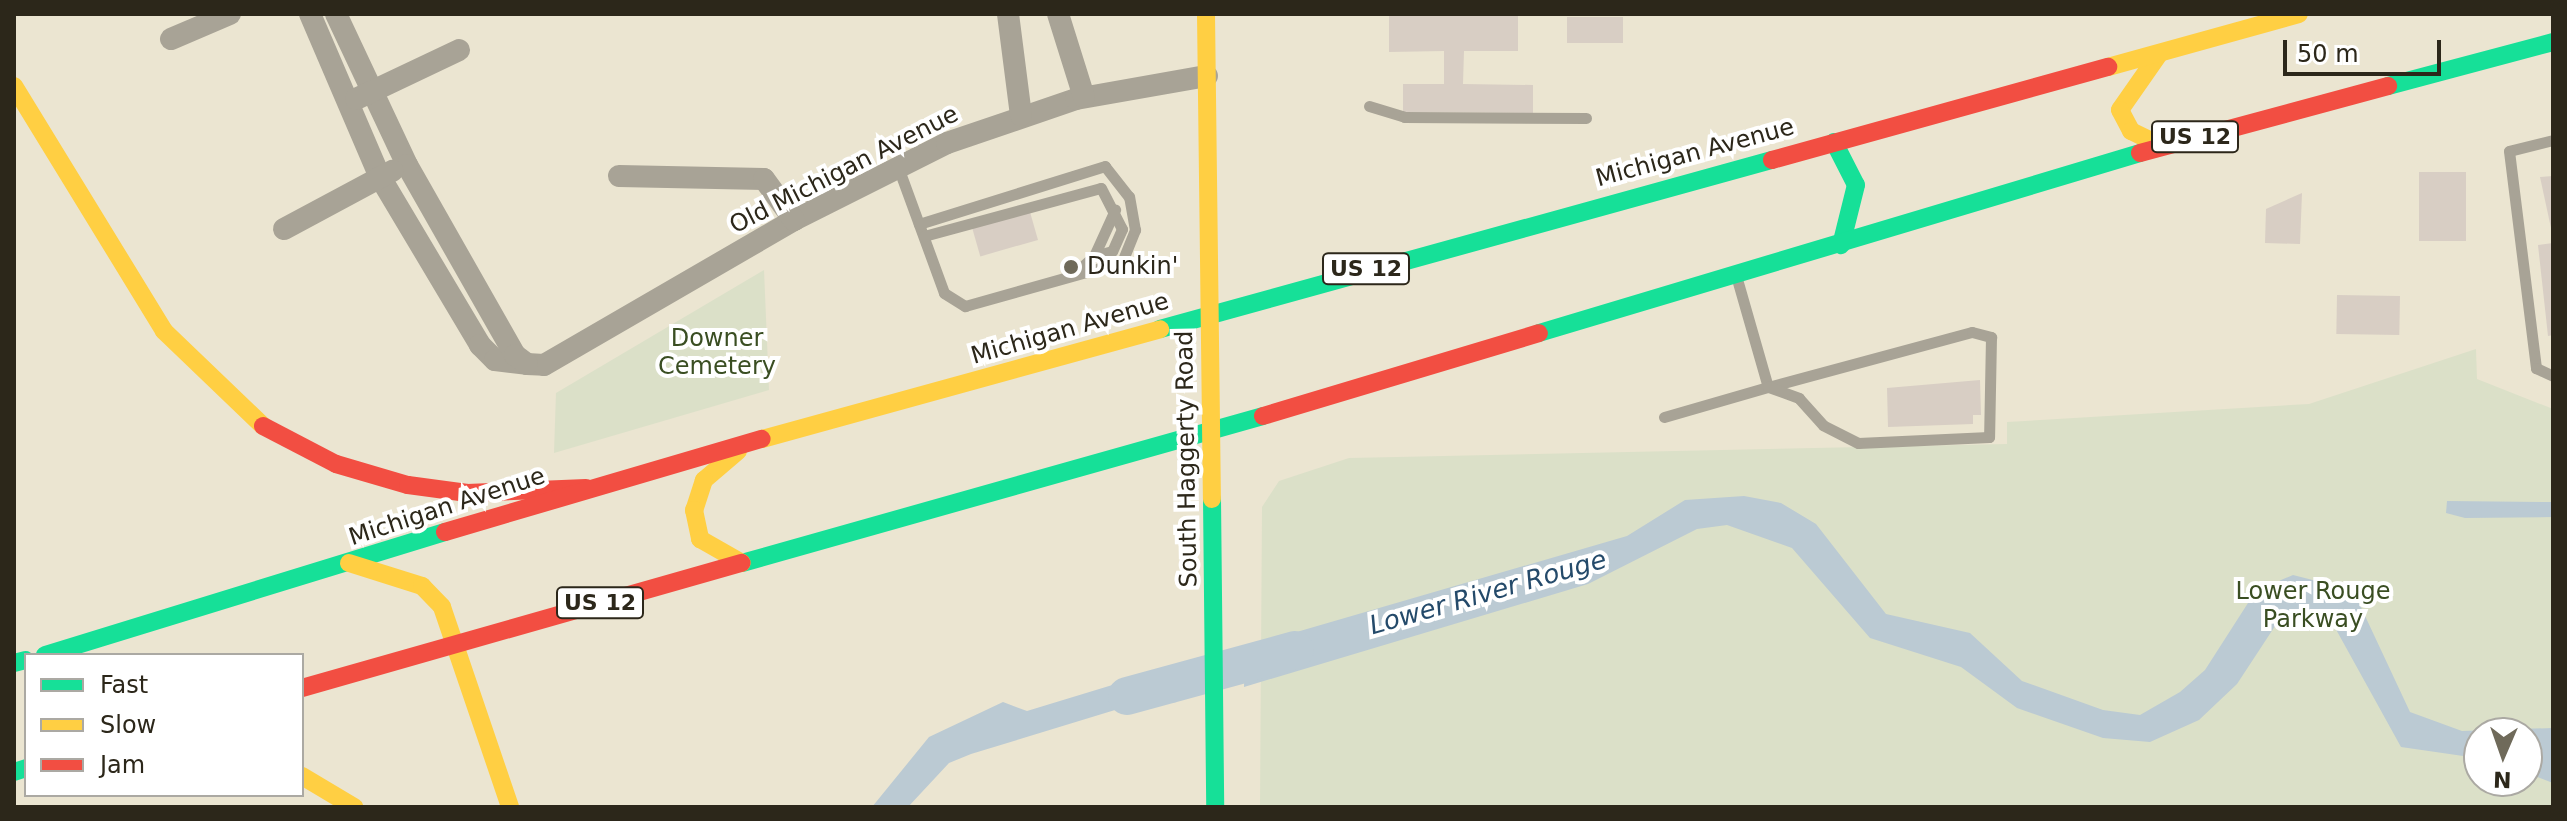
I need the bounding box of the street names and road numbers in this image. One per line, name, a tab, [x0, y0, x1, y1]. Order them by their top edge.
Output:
street label: Old Michigan Avenue	[725, 100, 963, 240]
street label: Michigan Avenue	[1593, 113, 1797, 193]
road number: US 12	[2151, 119, 2239, 155]
road number: US 12	[1322, 251, 1410, 287]
street label: Michigan Avenue	[968, 287, 1172, 371]
street label: South Haggerty Road	[1170, 330, 1204, 588]
street label: Michigan Avenue	[345, 462, 549, 552]
road number: US 12	[556, 585, 644, 621]

